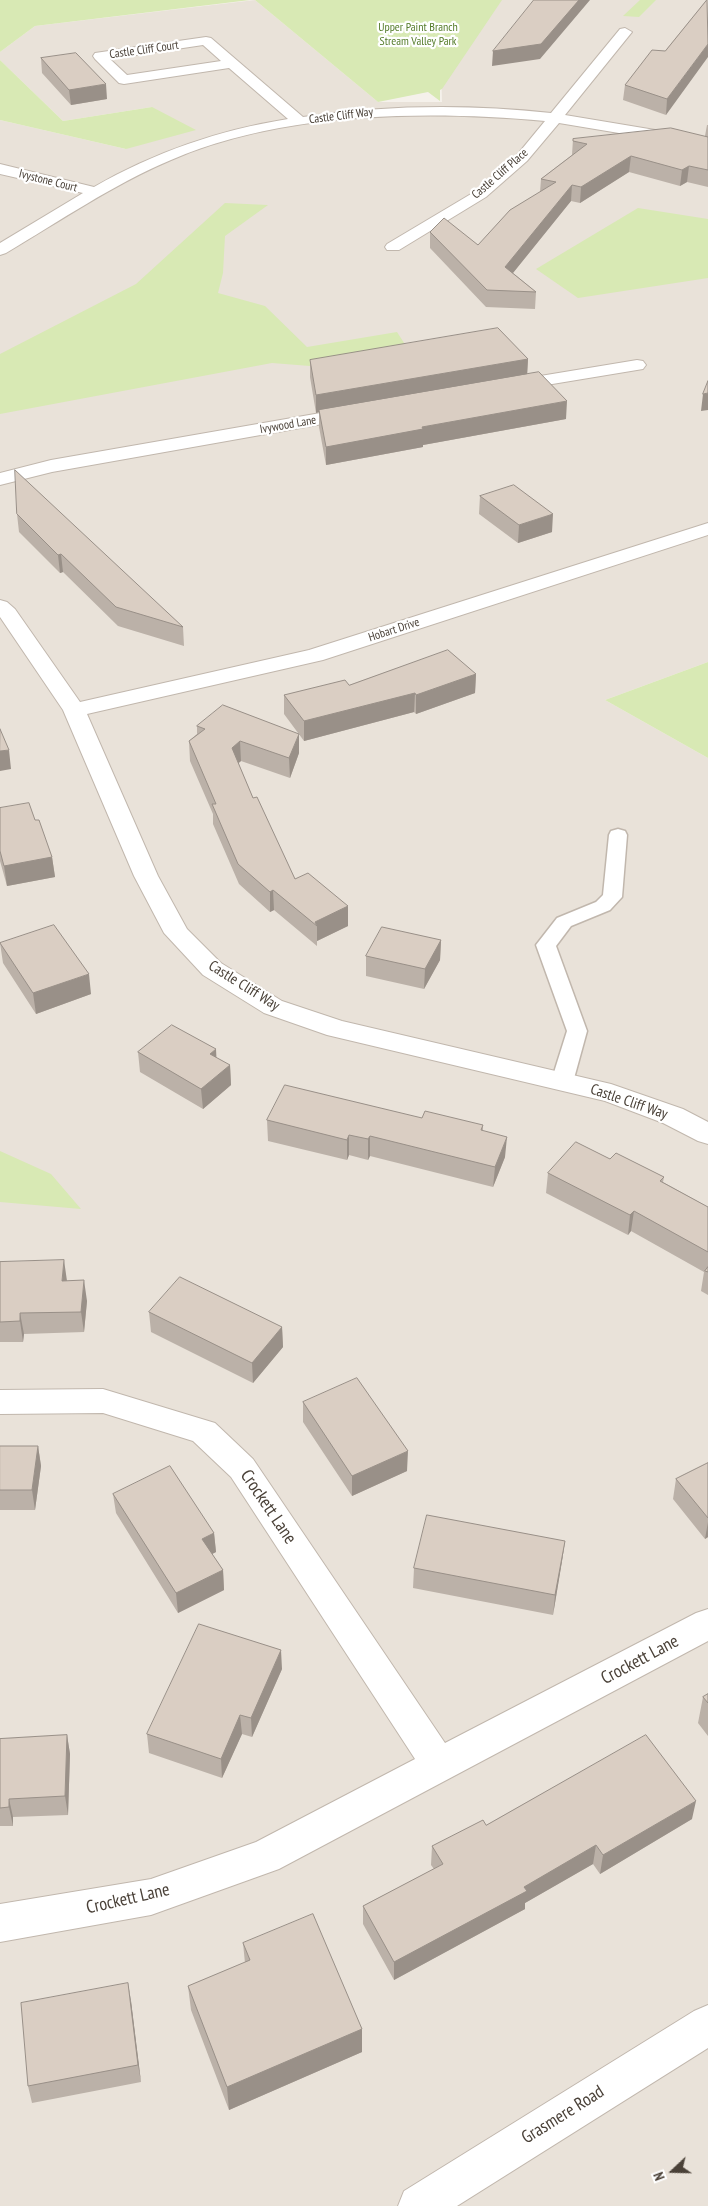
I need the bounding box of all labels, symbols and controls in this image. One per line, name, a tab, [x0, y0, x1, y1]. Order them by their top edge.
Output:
park label: Upper Paint Branch Stream Valley Park	[378, 21, 458, 49]
street label: Castle Cliff Court	[108, 38, 180, 62]
street label: Castle Cliff Way	[308, 105, 374, 127]
street label: Castle Cliff Place	[469, 146, 531, 202]
street label: Ivystone Court	[17, 167, 79, 195]
street label: Ivywood Lane	[259, 413, 317, 437]
street label: Hobart Drive	[367, 615, 421, 645]
street label: Castle Cliff Way	[205, 957, 283, 1015]
street label: Castle Cliff Way	[588, 1080, 670, 1124]
street label: Crockett Lane	[235, 1466, 301, 1548]
street label: Crockett Lane	[597, 1631, 683, 1689]
street label: Crockett Lane	[84, 1879, 172, 1919]
street label: Grasmere Road	[518, 2081, 608, 2149]
north arrow	[648, 2146, 698, 2196]
text: N	[649, 2170, 669, 2183]

